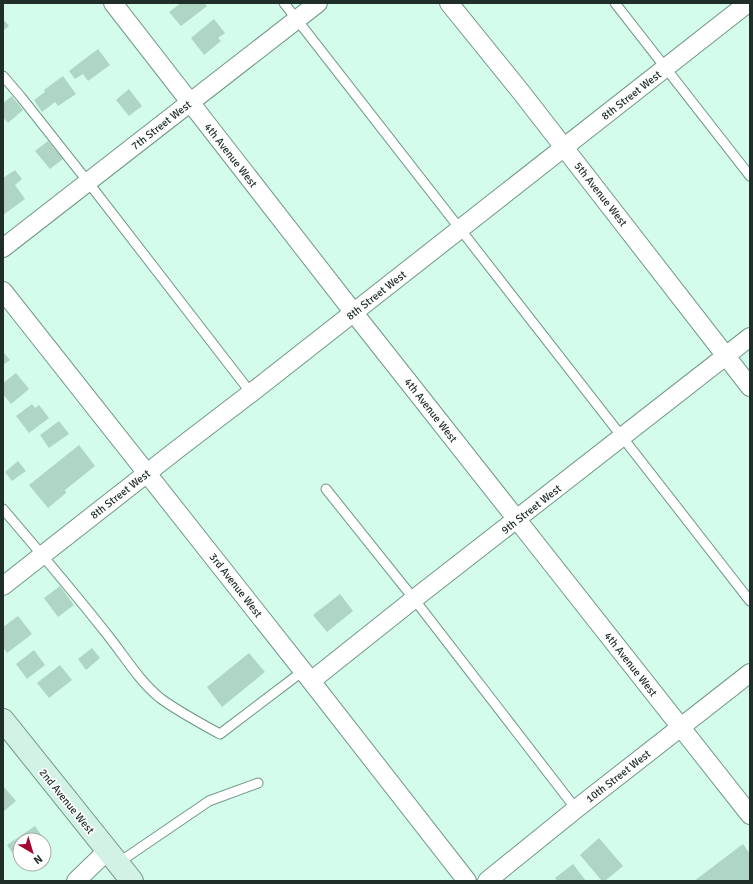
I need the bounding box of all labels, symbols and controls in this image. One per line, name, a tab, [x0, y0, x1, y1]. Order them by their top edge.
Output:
street label: 8th Street West	[599, 68, 664, 123]
street label: 7th Street West	[129, 98, 194, 153]
street label: 4th Avenue West	[201, 121, 260, 190]
street label: 5th Avenue West	[571, 160, 630, 229]
street label: 8th Street West	[344, 268, 409, 323]
street label: 4th Avenue West	[401, 376, 460, 445]
street label: 8th Street West	[88, 467, 153, 522]
street label: 9th Street West	[499, 482, 564, 537]
street label: 3rd Avenue West	[206, 551, 265, 620]
street label: 4th Avenue West	[601, 630, 660, 699]
street label: 10th Street West	[583, 747, 653, 806]
street label: 2nd Avenue West	[36, 766, 97, 837]
north arrow	[12, 832, 52, 872]
text: N	[31, 852, 45, 867]

